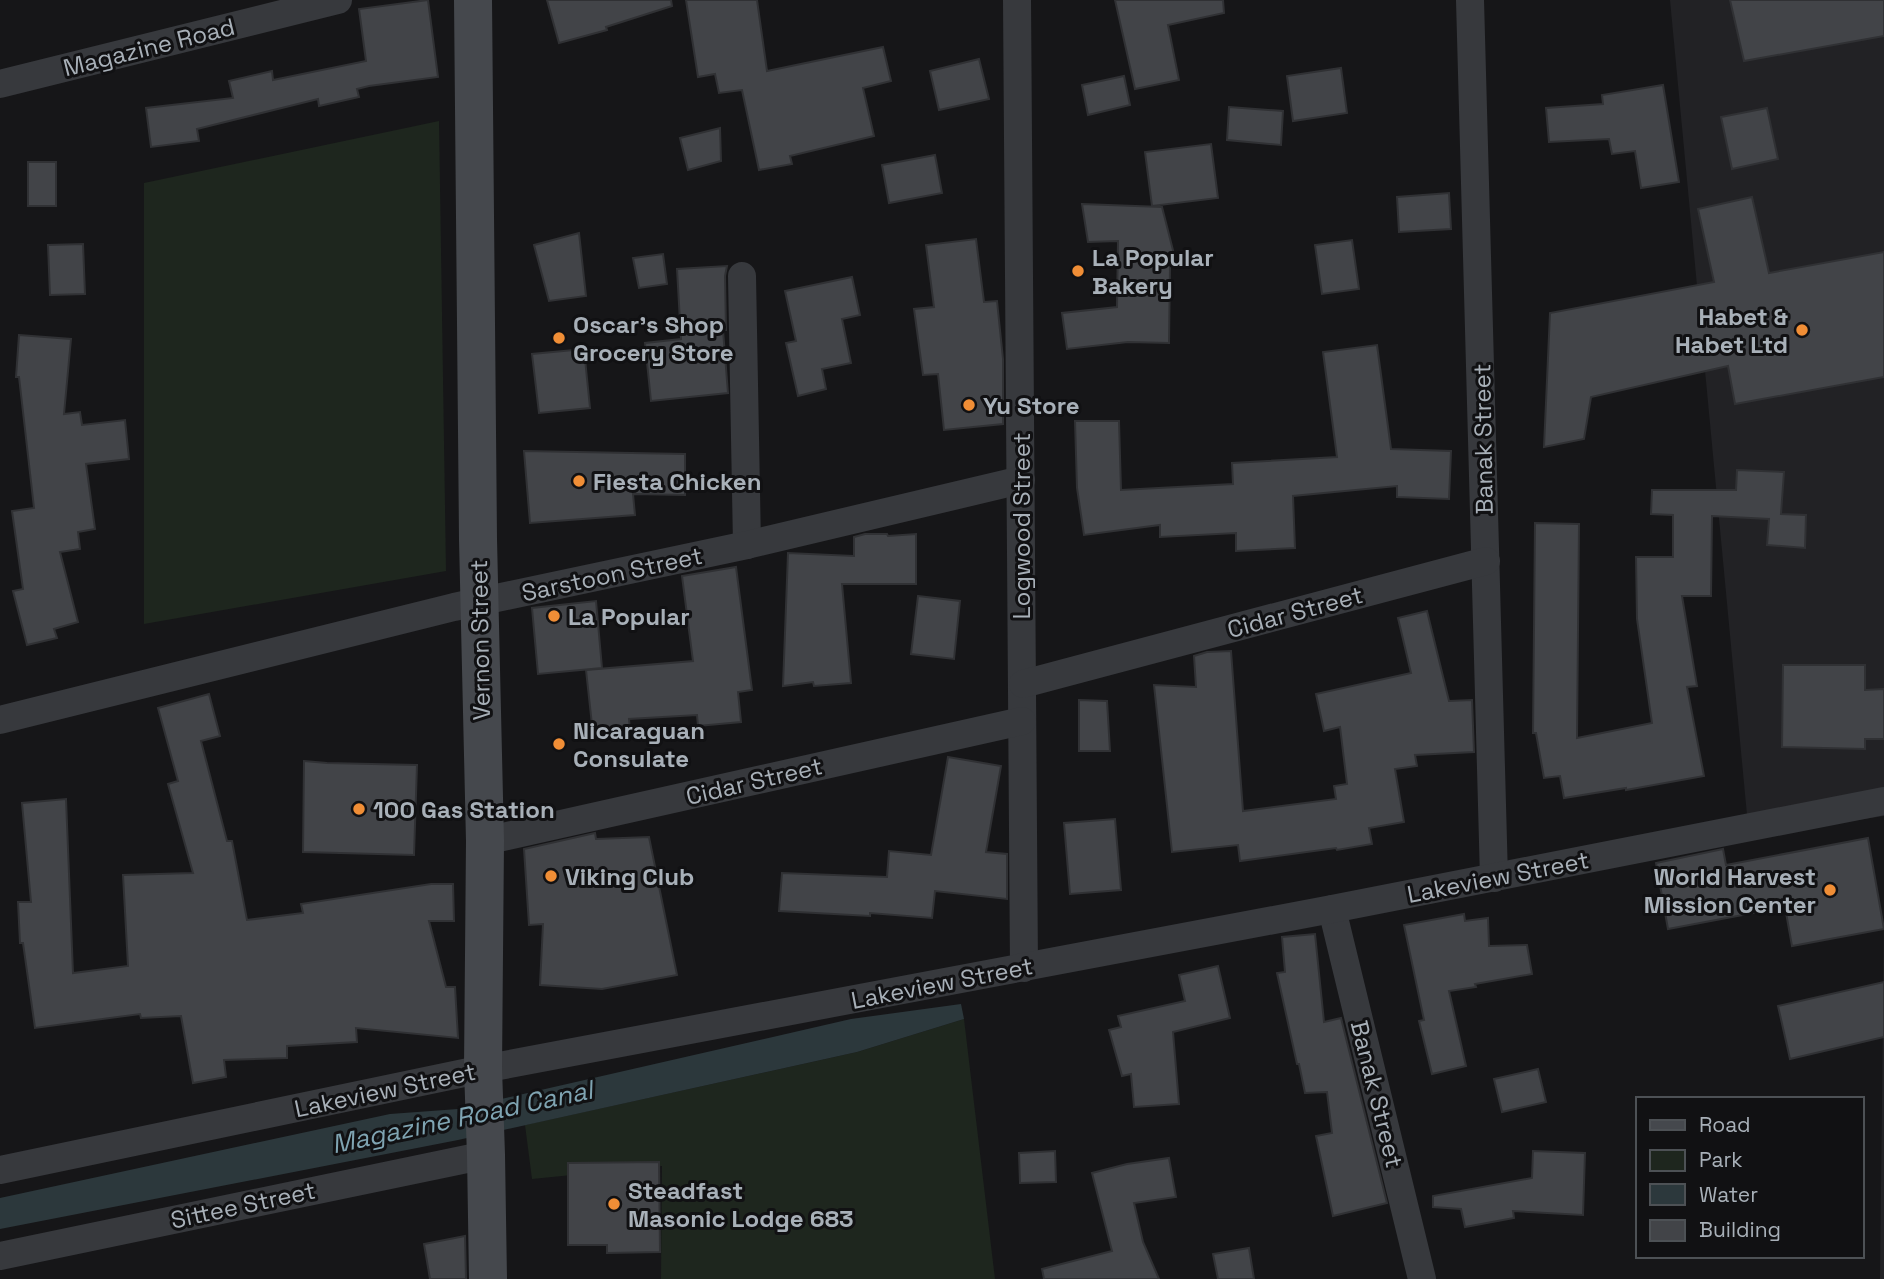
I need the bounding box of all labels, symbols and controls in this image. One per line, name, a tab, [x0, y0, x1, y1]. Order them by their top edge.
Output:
street label: Magazine Road	[60, 11, 238, 83]
place label: La Popular Bakery	[1092, 242, 1214, 301]
marker: La Popular Bakery	[1070, 263, 1086, 279]
place label: Habet & Habet Ltd	[1675, 301, 1788, 360]
place label: Oscar's Shop Grocery Store	[573, 309, 734, 368]
marker: Habet & Habet Ltd	[1794, 322, 1810, 338]
marker: Oscar's Shop Grocery Store	[551, 330, 567, 346]
street label: Banak Street	[1466, 363, 1500, 515]
place label: Yu Store	[983, 390, 1080, 421]
marker: Yu Store	[961, 397, 977, 413]
street label: Logwood Street	[1006, 433, 1037, 619]
place label: Fiesta Chicken	[593, 466, 761, 497]
marker: Fiesta Chicken	[571, 473, 587, 489]
street label: Sarstoon Street	[519, 540, 705, 608]
street label: Vernon Street	[463, 559, 497, 721]
street label: Cidar Street	[1224, 579, 1366, 645]
place label: La Popular	[568, 601, 690, 632]
marker: La Popular	[546, 608, 562, 624]
place label: Nicaraguan Consulate	[573, 715, 705, 774]
marker: Nicaraguan Consulate	[551, 736, 567, 752]
street label: Cidar Street	[683, 750, 825, 812]
place label: 100 Gas Station	[373, 794, 555, 825]
marker: 100 Gas Station	[351, 801, 367, 817]
street label: Lakeview Street	[1405, 844, 1591, 910]
place label: Viking Club	[565, 861, 694, 892]
place label: World Harvest Mission Center	[1644, 861, 1816, 920]
marker: Viking Club	[543, 868, 559, 884]
marker: World Harvest Mission Center	[1822, 882, 1838, 898]
street label: Lakeview Street	[849, 950, 1035, 1016]
street label: Banak Street	[1344, 1017, 1410, 1171]
street label: Lakeview Street	[292, 1056, 478, 1124]
water label: Magazine Road Canal	[328, 1072, 598, 1161]
legend	[1636, 1097, 1863, 1258]
text: Road	[1699, 1111, 1751, 1138]
text: Park	[1699, 1146, 1743, 1173]
street label: Sittee Street	[168, 1175, 318, 1235]
place label: Steadfast Masonic Lodge 683	[628, 1175, 854, 1234]
text: Water	[1699, 1181, 1758, 1208]
marker: Steadfast Masonic Lodge 683	[606, 1196, 622, 1212]
text: Building	[1699, 1216, 1781, 1243]

